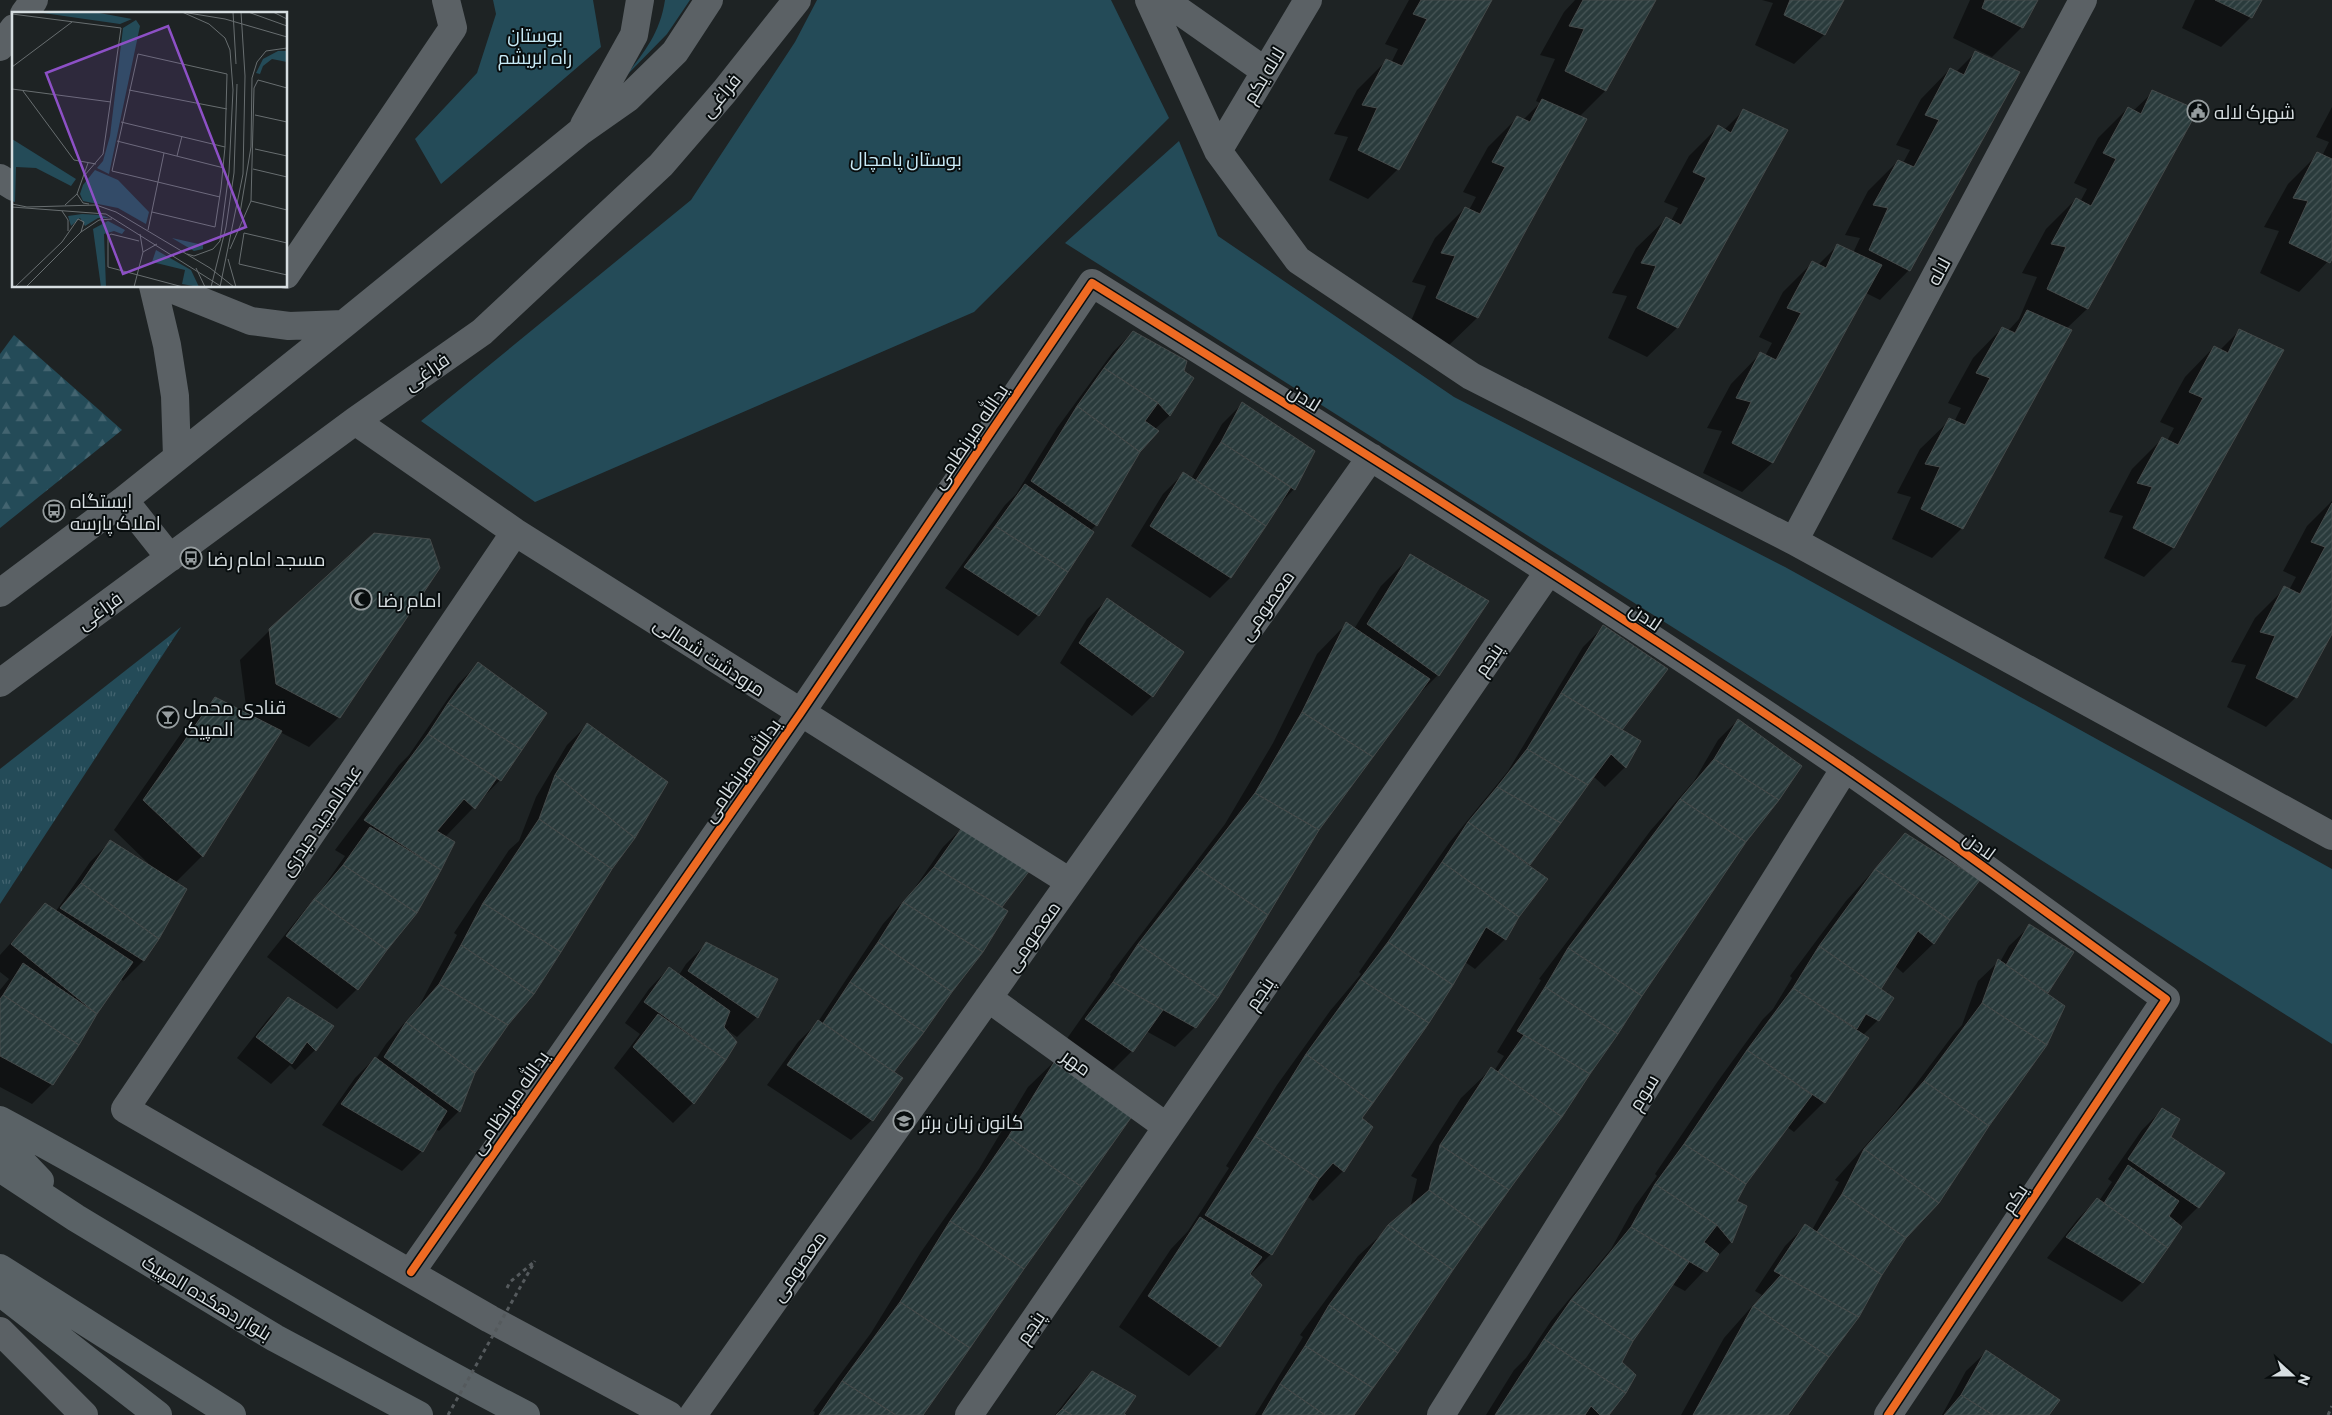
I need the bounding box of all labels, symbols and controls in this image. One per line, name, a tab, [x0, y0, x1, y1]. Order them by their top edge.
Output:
inset map	[12, 12, 288, 288]
park label: بوستان راه ابریشم	[498, 23, 572, 71]
street label: لاله یکم	[1237, 42, 1291, 109]
street label: فراغی	[695, 68, 746, 122]
public building icon: شهرک لاله	[2186, 99, 2210, 123]
place label: شهرک لاله	[2214, 100, 2295, 124]
park label: بوستان پامچال	[850, 147, 962, 172]
street label: لاله	[1921, 253, 1955, 289]
street label: فراغی	[399, 347, 454, 396]
street label: لادن	[1284, 378, 1326, 417]
street label: یدالله میرنظامی	[926, 379, 1013, 493]
place label: ایستگاه املاک پارسه	[70, 489, 161, 536]
bus stop icon: ایستگاه املاک پارسه	[42, 499, 66, 523]
bus stop icon: مسجد امام رضا	[179, 546, 203, 570]
place label: مسجد امام رضا	[207, 547, 325, 573]
street label: معصومی	[1234, 565, 1299, 645]
street label: فراغی	[72, 586, 127, 635]
mosque icon: امام رضا	[349, 587, 373, 611]
place label: امام رضا	[377, 588, 442, 614]
street label: لادن	[1625, 597, 1667, 636]
street label: مرودشت شمالی	[649, 611, 770, 701]
street label: پنجم	[1469, 638, 1510, 681]
place label: قنادی محمل المپیک	[184, 695, 286, 741]
bar icon: قنادی محمل المپیک	[156, 705, 180, 729]
street label: یدالله میرنظامی	[697, 714, 786, 827]
street label: عبدالمجید حیدری	[274, 760, 367, 881]
street label: لادن	[1959, 826, 2001, 865]
street label: معصومی	[1000, 896, 1065, 976]
street label: پنجم	[1240, 972, 1281, 1015]
street label: مهر	[1057, 1043, 1096, 1081]
street label: یدالله میرنظامی	[465, 1046, 554, 1159]
street label: سوم	[1623, 1070, 1666, 1116]
school or university icon: کانون زبان برتر	[892, 1109, 916, 1133]
place label: کانون زبان برتر	[919, 1110, 1023, 1134]
street label: یکم	[1996, 1179, 2034, 1219]
street label: معصومی	[766, 1226, 831, 1306]
street label: بلوار دهکده المپیک	[137, 1249, 276, 1346]
street label: پنجم	[1011, 1306, 1052, 1349]
north arrow	[2267, 1350, 2317, 1400]
text: N	[2295, 1372, 2314, 1388]

